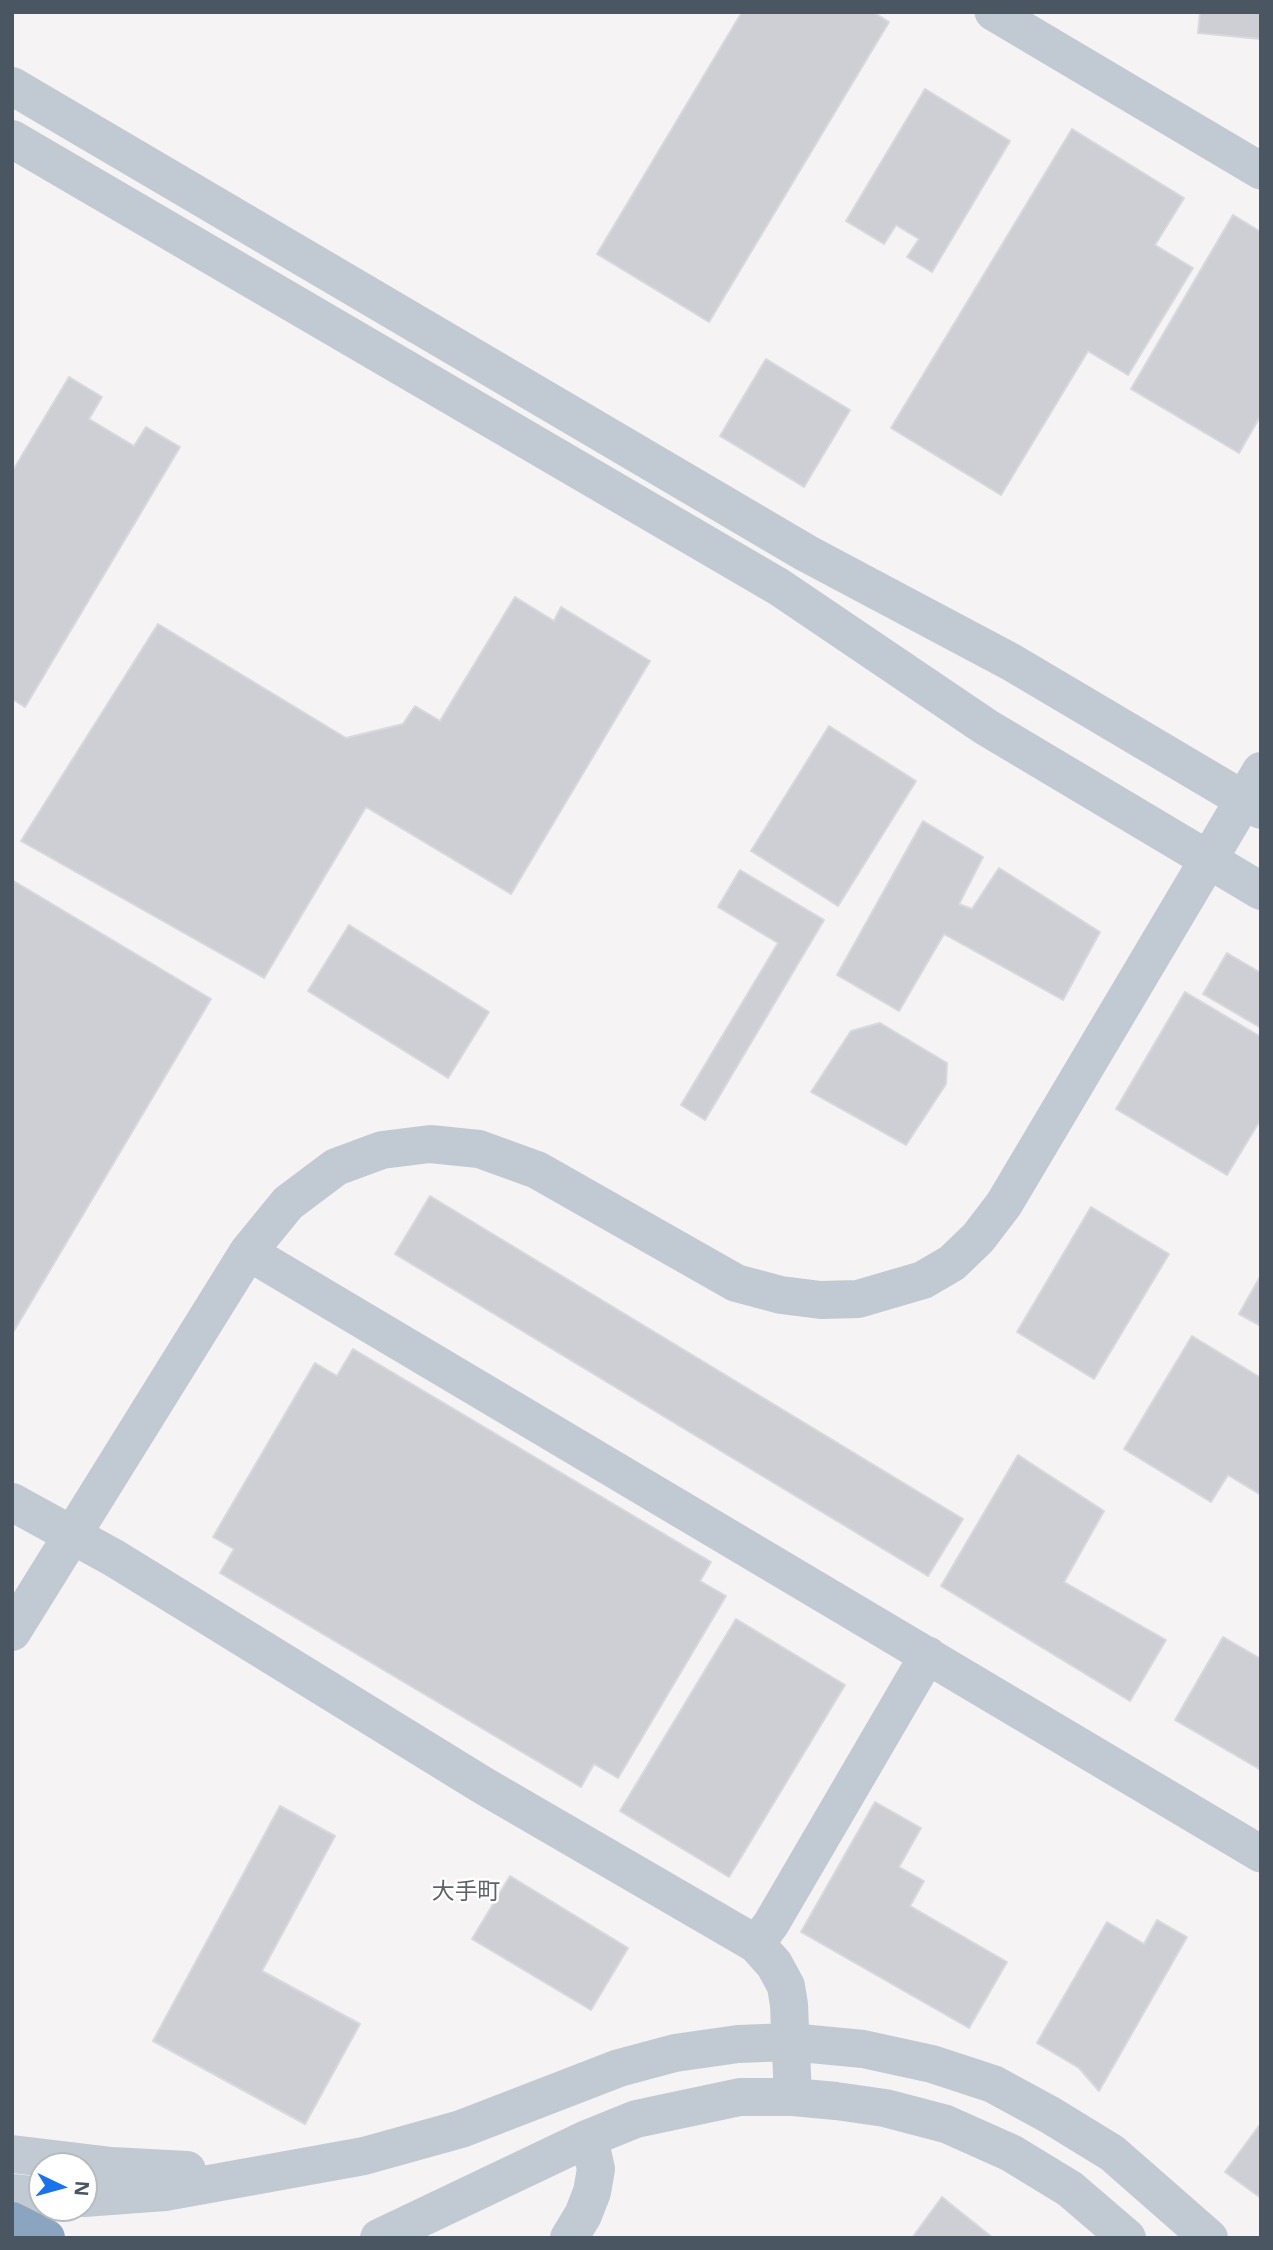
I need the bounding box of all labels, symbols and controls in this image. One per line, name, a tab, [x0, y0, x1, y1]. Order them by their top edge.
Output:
district label: 大手町	[432, 1878, 500, 1906]
north arrow	[28, 2152, 98, 2222]
text: N	[68, 2180, 96, 2197]

